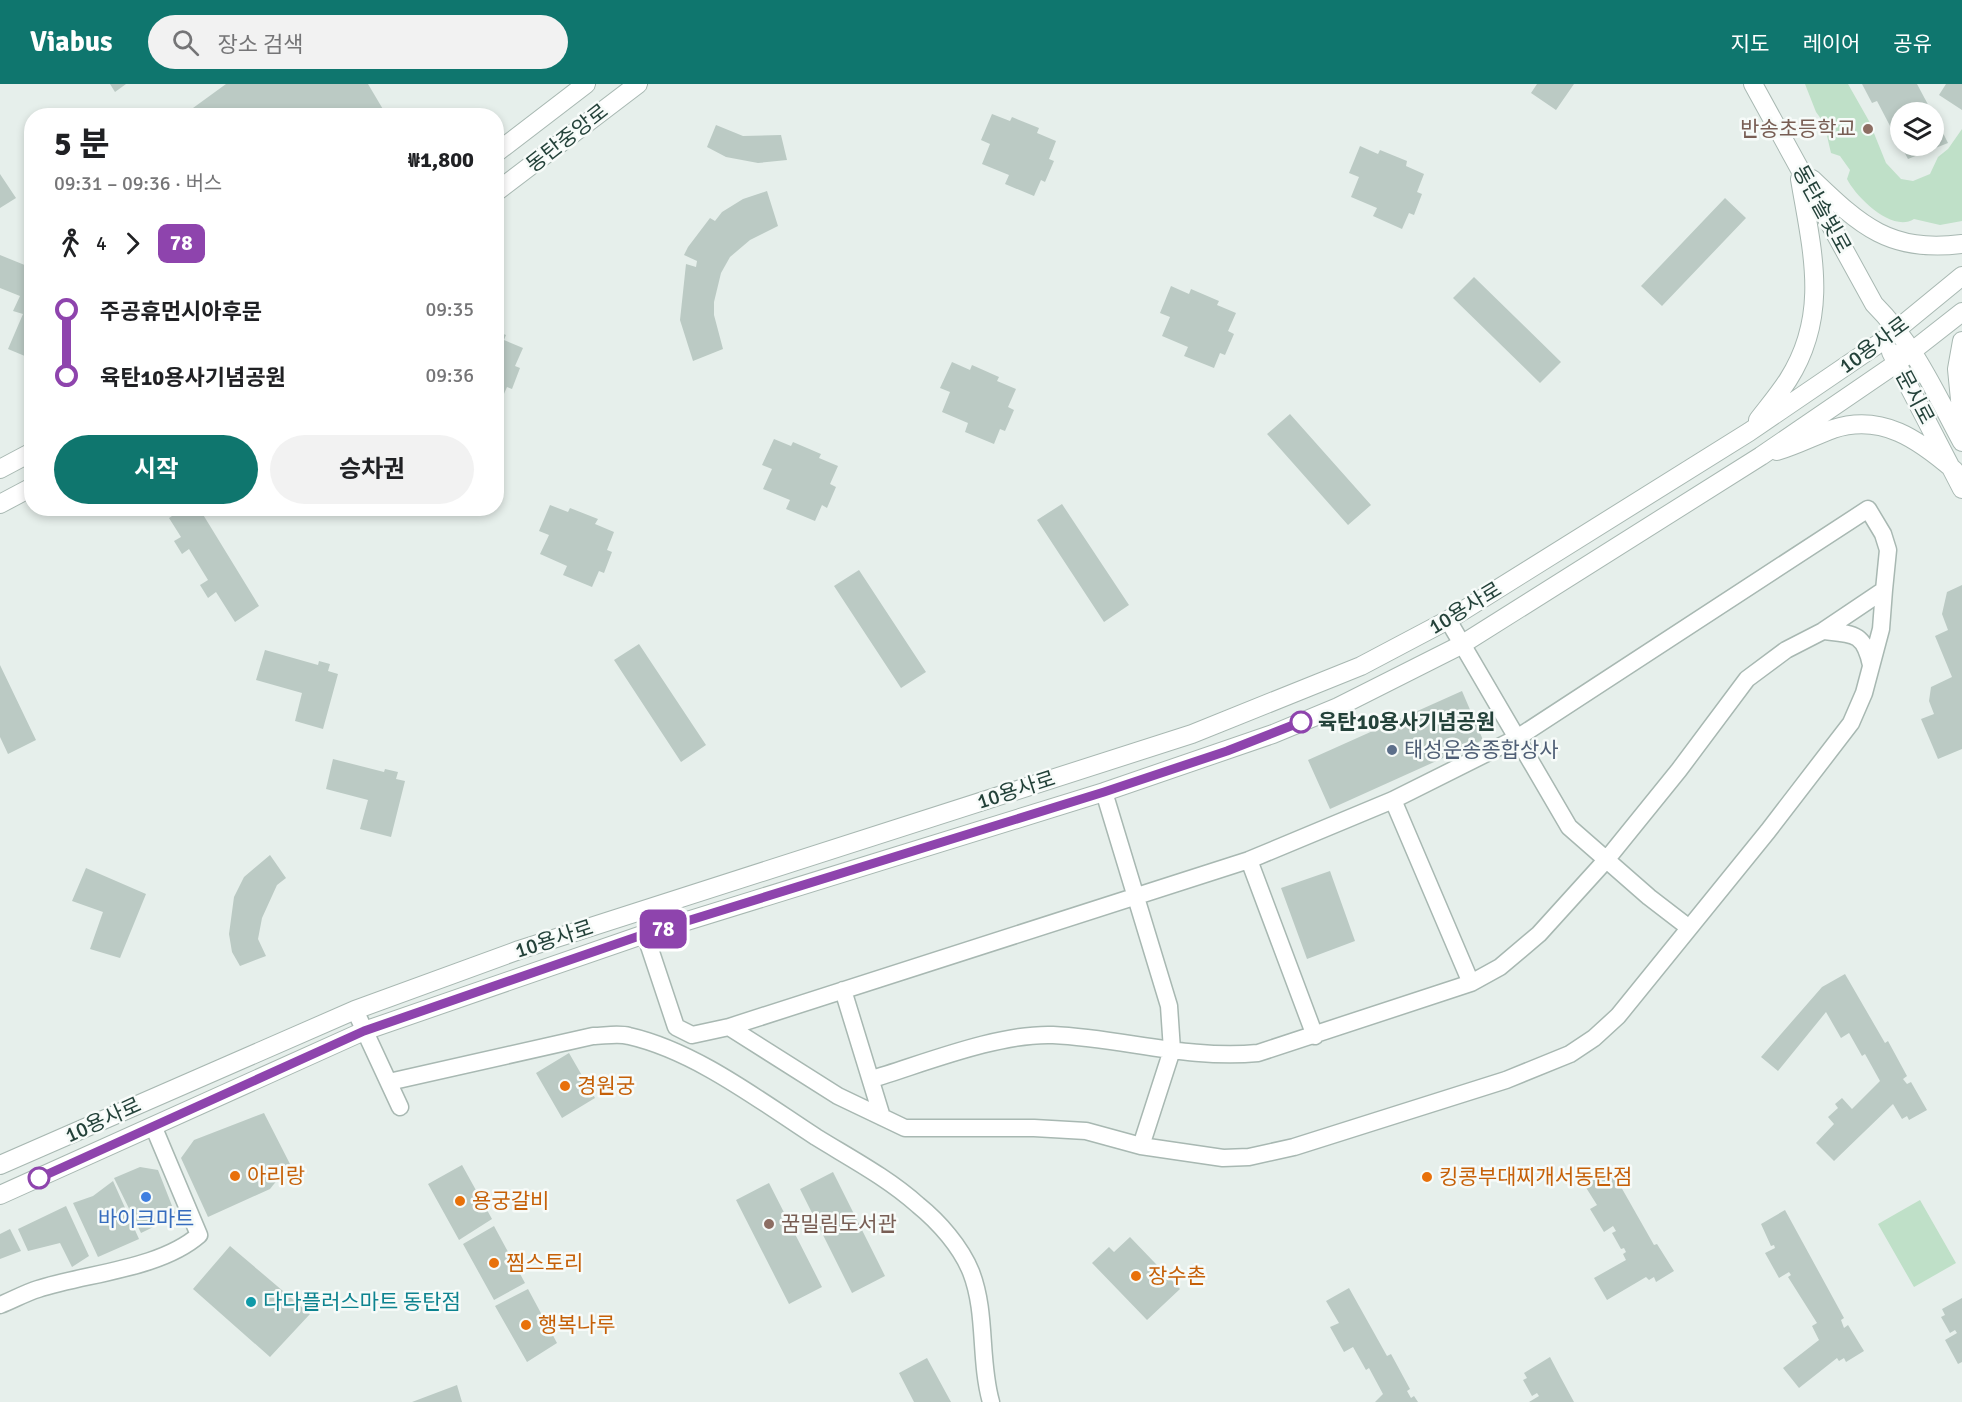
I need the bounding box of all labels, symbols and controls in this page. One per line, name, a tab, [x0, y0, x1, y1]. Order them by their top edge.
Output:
search box	[148, 15, 568, 69]
text: Viabus	[30, 25, 112, 59]
icon: search	[169, 26, 202, 59]
text: 장소 검색	[217, 31, 303, 58]
text: 지도	[1731, 31, 1769, 57]
text: 레이어	[1802, 31, 1860, 57]
text: 공유	[1893, 31, 1932, 57]
street label: 동탄중앙로	[521, 98, 613, 178]
map controls	[1890, 102, 1944, 156]
button: layers	[1890, 102, 1944, 156]
place label: 반송초등학교	[1740, 116, 1856, 142]
marker: 반송초등학교	[1861, 122, 1875, 136]
text: 5 분	[54, 124, 109, 165]
text: ₩1,800	[408, 146, 474, 173]
street label: 동탄솔빛로	[1787, 160, 1857, 258]
text: 09:31 – 09:36 · 버스	[54, 171, 222, 196]
icon: walk	[54, 227, 87, 260]
icon: forward	[116, 227, 149, 260]
text: 78	[170, 230, 193, 256]
text: 4	[96, 231, 107, 256]
text: 09:35	[425, 297, 474, 322]
text: 주공휴먼시아후문	[100, 298, 262, 325]
street label: 10용사로	[1834, 311, 1914, 379]
text: 09:36	[425, 363, 474, 388]
text: 육탄10용사기념공원	[100, 364, 286, 391]
street label: 문시로	[1890, 365, 1940, 429]
button: 시작	[54, 435, 258, 504]
button: 승차권	[270, 435, 474, 504]
street label: 10용사로	[1424, 576, 1506, 640]
place label: 육탄10용사기념공원	[1318, 709, 1495, 735]
marker: 육탄10용사기념공원	[1290, 711, 1312, 733]
place label: 태성운송종합상사	[1404, 737, 1559, 763]
marker: 태성운송종합상사	[1385, 743, 1399, 757]
street label: 10용사로	[974, 765, 1058, 815]
line badge: 78	[636, 910, 690, 948]
street label: 10용사로	[512, 914, 596, 964]
text: 78	[652, 916, 674, 942]
place label: 경원궁	[577, 1073, 635, 1099]
marker: 경원궁	[558, 1079, 572, 1093]
street label: 10용사로	[61, 1092, 145, 1148]
place label: 아리랑	[247, 1163, 305, 1189]
place label: 킹콩부대찌개서동탄점	[1439, 1164, 1632, 1190]
unlabelled marker	[28, 1167, 50, 1189]
marker: 아리랑	[228, 1169, 242, 1183]
marker: 킹콩부대찌개서동탄점	[1420, 1170, 1434, 1184]
place label: 용궁갈비	[472, 1188, 549, 1214]
marker: 바이크마트	[139, 1190, 153, 1204]
marker: 용궁갈비	[453, 1194, 467, 1208]
place label: 바이크마트	[98, 1206, 194, 1232]
place label: 꿈밀림도서관	[781, 1211, 897, 1237]
marker: 꿈밀림도서관	[762, 1217, 776, 1231]
place label: 찜스토리	[506, 1250, 583, 1276]
marker: 찜스토리	[487, 1256, 501, 1270]
place label: 장수촌	[1148, 1263, 1206, 1289]
marker: 장수촌	[1129, 1269, 1143, 1283]
place label: 다다플러스마트 동탄점	[263, 1289, 461, 1315]
marker: 다다플러스마트 동탄점	[244, 1295, 258, 1309]
place label: 행복나루	[538, 1312, 615, 1338]
marker: 행복나루	[519, 1318, 533, 1332]

